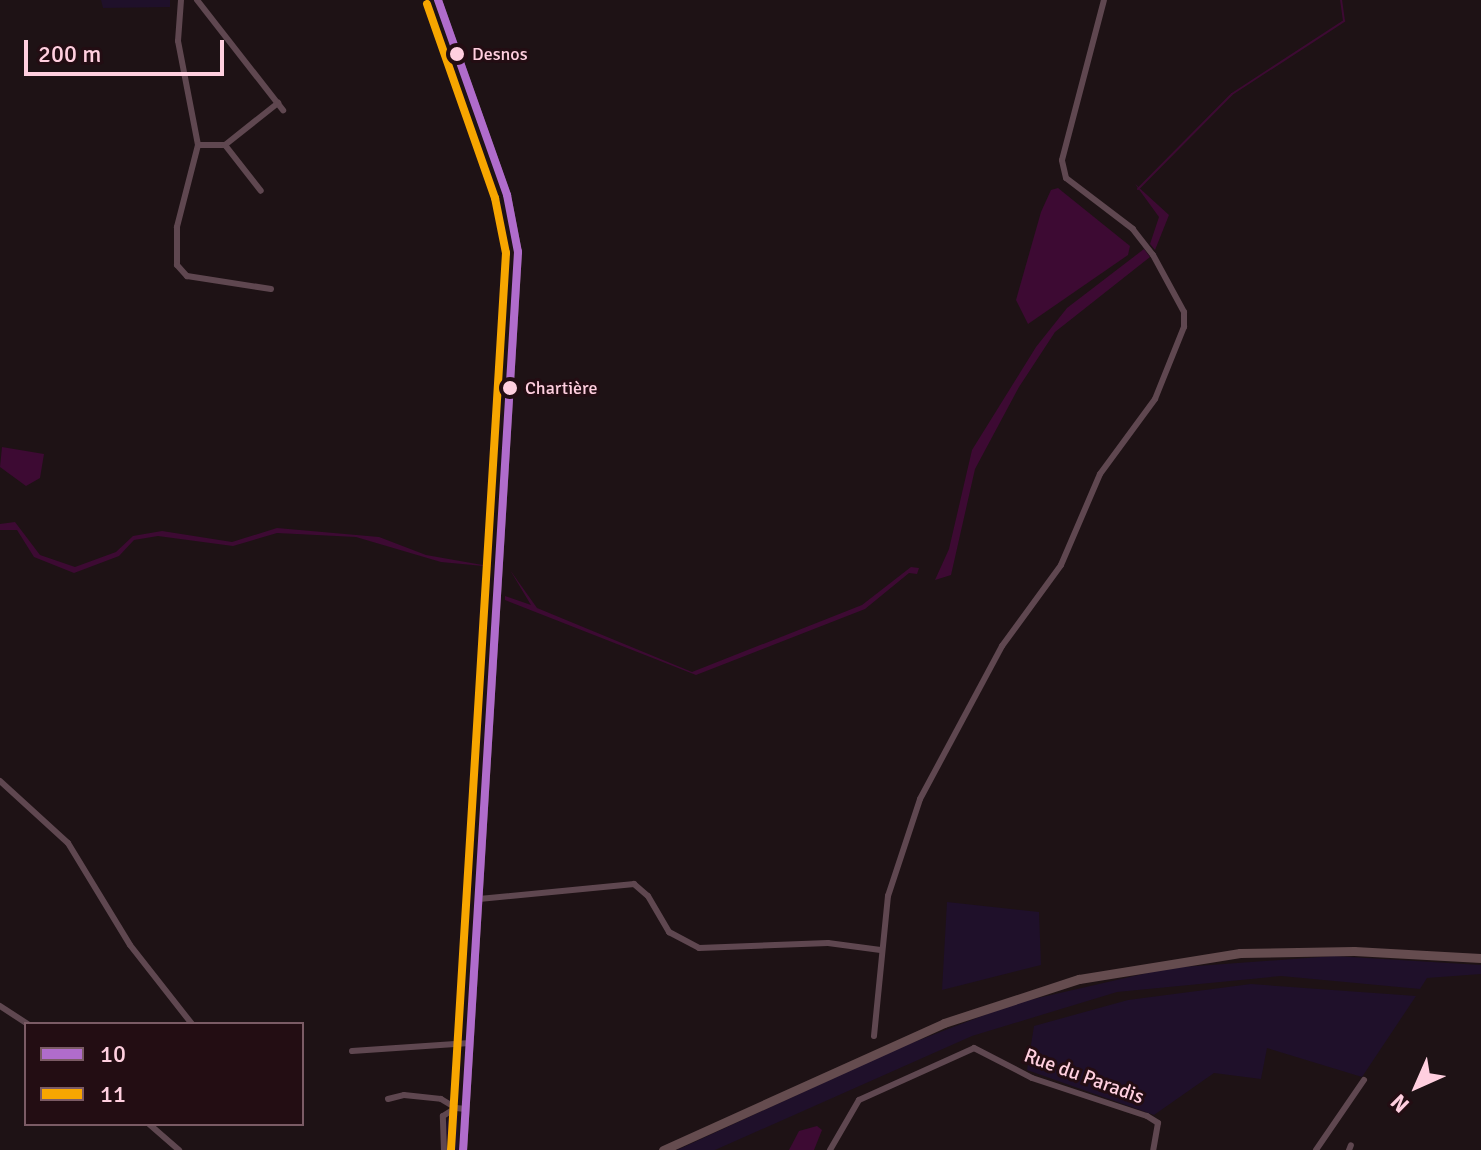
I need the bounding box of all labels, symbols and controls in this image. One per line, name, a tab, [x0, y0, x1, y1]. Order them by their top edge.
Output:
scale bar	[28, 24, 228, 74]
text: 200 m	[38, 39, 101, 69]
place label: Desnos	[472, 43, 528, 65]
marker: Desnos	[449, 46, 465, 62]
place label: Chartière	[525, 377, 597, 399]
marker: Chartière	[502, 380, 518, 396]
legend	[24, 1022, 304, 1126]
text: 10	[100, 1039, 126, 1069]
street label: Rue du Paradis	[1021, 1043, 1147, 1109]
north arrow	[1377, 1046, 1457, 1126]
text: 11	[100, 1079, 126, 1109]
text: N	[1385, 1088, 1415, 1118]

